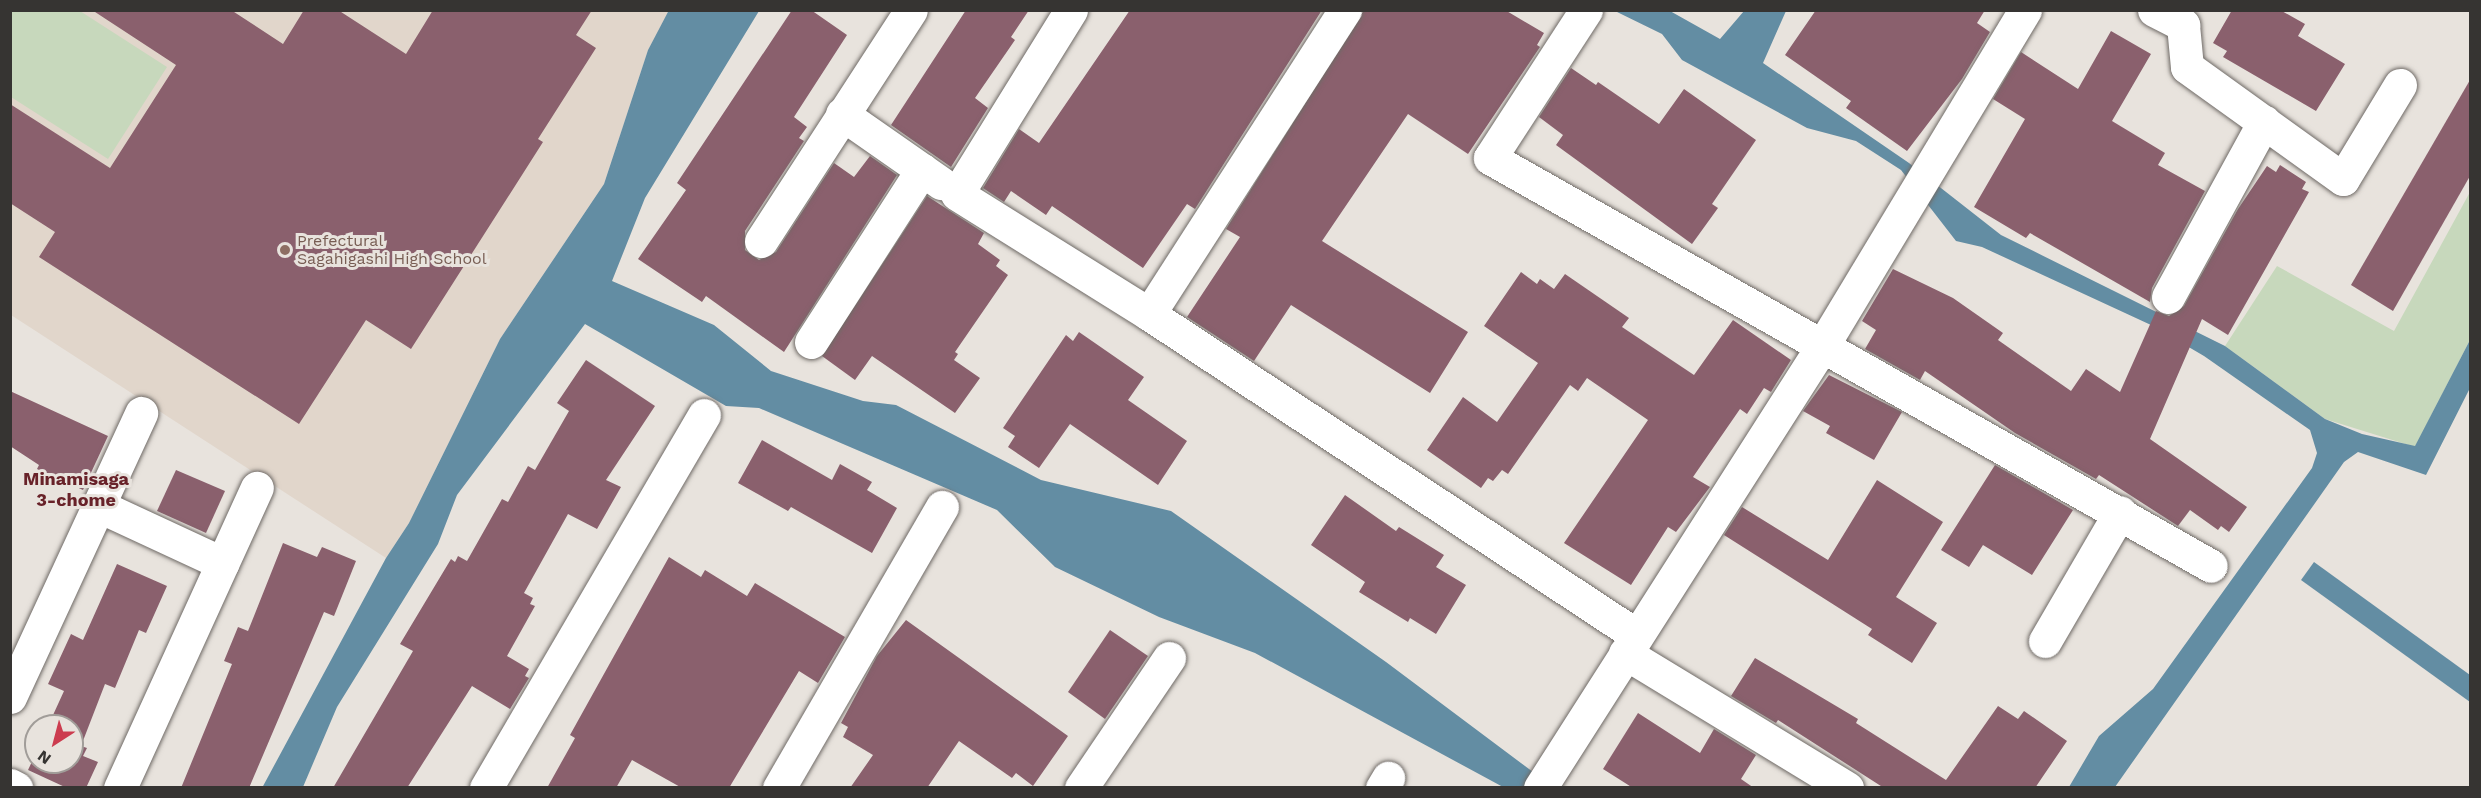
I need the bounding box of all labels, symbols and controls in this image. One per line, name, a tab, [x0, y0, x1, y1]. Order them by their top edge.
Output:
place label: Prefectural Sagahigashi High School	[297, 231, 487, 269]
marker: Prefectural Sagahigashi High School	[278, 243, 292, 257]
district label: Minamisaga 3-chome	[23, 469, 129, 512]
north arrow	[24, 714, 84, 774]
text: N	[34, 746, 55, 769]

